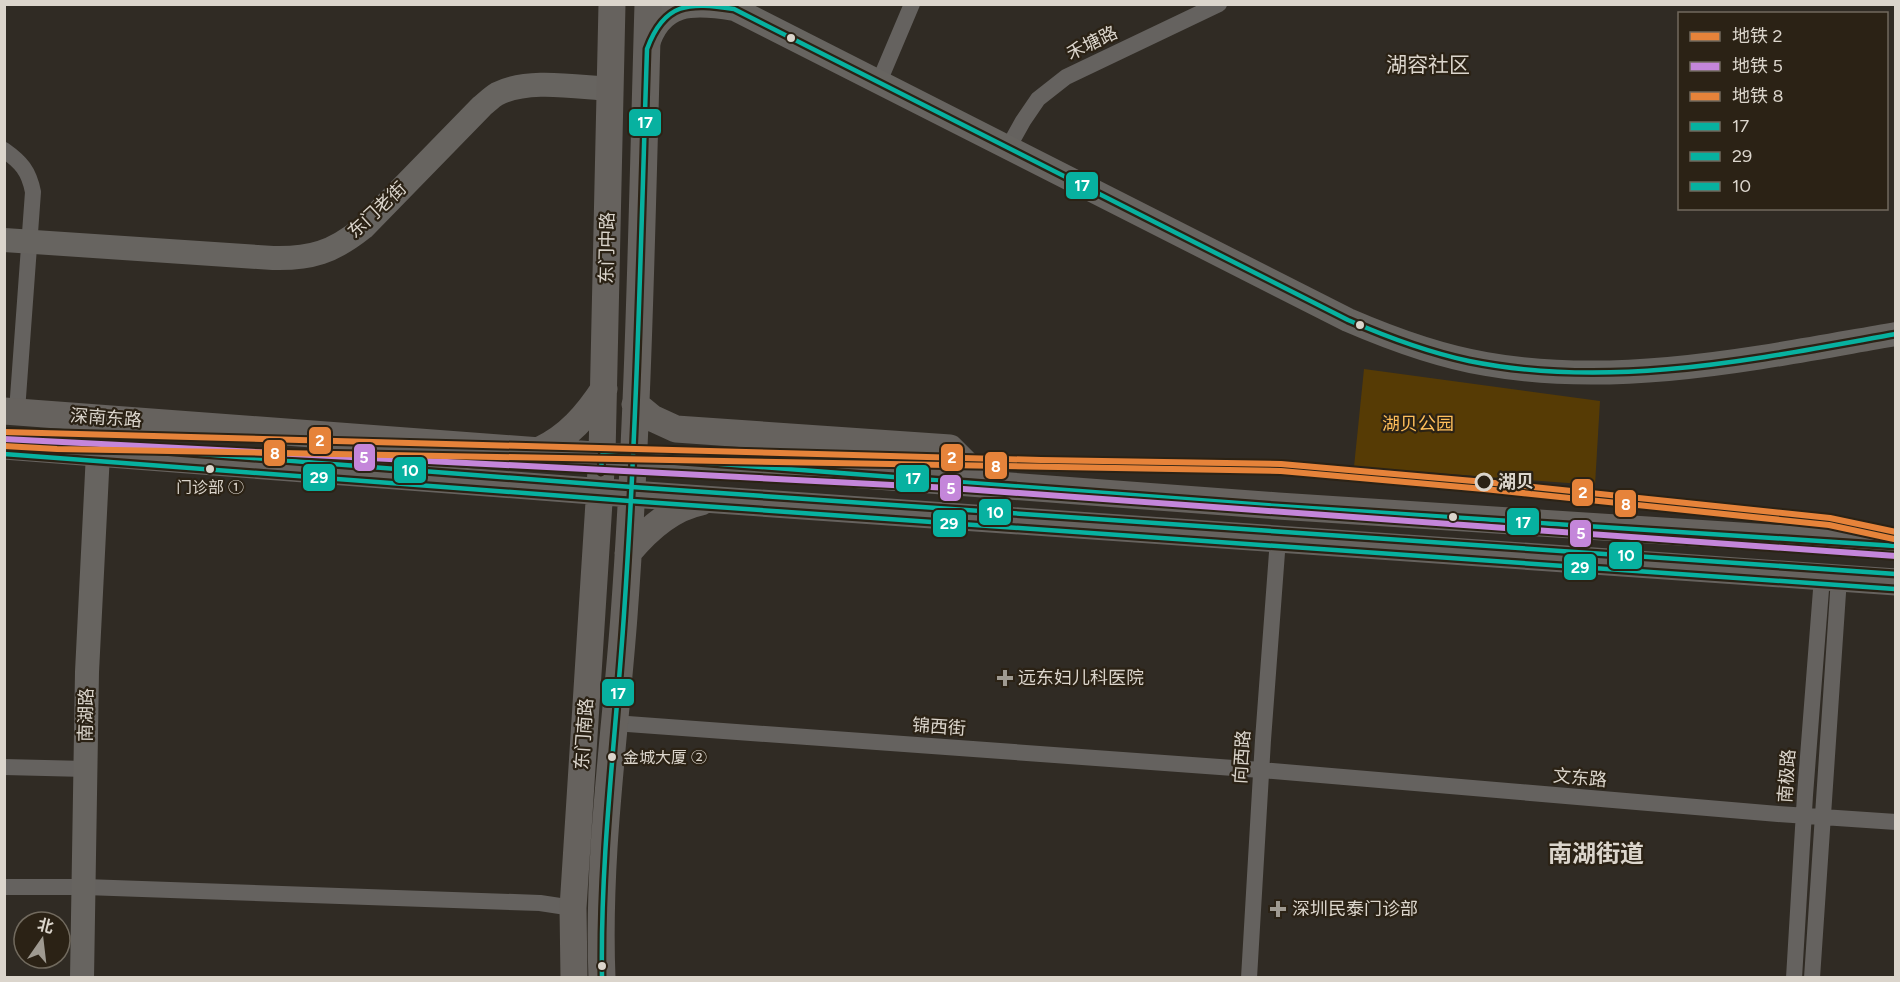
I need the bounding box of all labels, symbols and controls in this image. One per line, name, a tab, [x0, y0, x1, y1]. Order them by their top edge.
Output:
legend	[1678, 12, 1888, 210]
street label: 禾塘路	[1063, 21, 1121, 65]
text: 地铁 2	[1732, 25, 1783, 47]
unlabelled marker	[785, 32, 797, 44]
district label: 湖容社区	[1386, 52, 1470, 77]
text: 地铁 5	[1732, 55, 1783, 77]
text: 地铁 8	[1732, 85, 1784, 107]
line badge: 17	[628, 108, 662, 137]
text: 17	[637, 113, 653, 132]
text: 17	[1732, 115, 1749, 137]
text: 29	[1732, 145, 1752, 167]
line badge: 17	[1065, 171, 1099, 200]
text: 10	[1732, 175, 1751, 197]
text: 17	[1074, 176, 1090, 195]
street label: 东门老街	[343, 177, 411, 243]
street label: 东门中路	[595, 212, 619, 284]
unlabelled marker	[1354, 319, 1366, 331]
street label: 深南东路	[69, 405, 143, 431]
park label: 湖贝公园	[1382, 413, 1454, 435]
line badge: 2	[308, 426, 332, 455]
text: 2	[315, 431, 325, 450]
line badge: 8	[263, 439, 286, 467]
line badge: 5	[353, 443, 376, 472]
line badge: 2	[940, 443, 964, 472]
text: 8	[270, 444, 280, 463]
text: 5	[359, 448, 369, 467]
text: 2	[947, 448, 957, 467]
line badge: 8	[984, 451, 1008, 480]
line badge: 10	[393, 456, 427, 484]
text: 8	[991, 457, 1001, 476]
text: 10	[401, 461, 419, 480]
marker: 门诊部 ①	[204, 463, 216, 475]
line badge: 29	[302, 463, 336, 492]
line badge: 17	[895, 464, 930, 493]
text: 29	[310, 468, 328, 487]
text: 17	[905, 469, 921, 488]
place label: 湖贝	[1498, 471, 1534, 493]
marker: 湖贝	[1475, 473, 1493, 491]
line badge: 5	[939, 474, 962, 502]
place label: 门诊部 ①	[176, 478, 244, 497]
line badge: 2	[1571, 478, 1594, 507]
text: 5	[946, 479, 956, 498]
text: 2	[1578, 483, 1588, 502]
line badge: 8	[1614, 489, 1637, 518]
text: 8	[1621, 495, 1631, 514]
line badge: 10	[978, 498, 1012, 526]
text: 10	[986, 503, 1004, 522]
line badge: 17	[1506, 507, 1540, 536]
line badge: 29	[932, 509, 967, 538]
unlabelled marker	[1447, 511, 1459, 523]
text: 17	[1515, 513, 1531, 532]
text: 29	[940, 514, 958, 533]
line badge: 5	[1569, 519, 1592, 548]
text: 5	[1576, 524, 1586, 543]
line badge: 10	[1608, 541, 1643, 570]
text: 10	[1617, 546, 1635, 565]
line badge: 29	[1563, 553, 1597, 581]
text: 29	[1571, 558, 1589, 577]
place label: 远东妇儿科医院	[1018, 667, 1144, 689]
marker: 远东妇儿科医院	[996, 669, 1014, 687]
line badge: 17	[601, 678, 635, 707]
text: 17	[610, 684, 626, 703]
street label: 南湖路	[75, 688, 97, 742]
street label: 东门南路	[571, 697, 597, 771]
street label: 锦西街	[911, 714, 967, 740]
street label: 向西路	[1229, 729, 1255, 785]
place label: 金城大厦 ②	[623, 748, 707, 767]
street label: 南极路	[1774, 748, 1800, 804]
marker: 金城大厦 ②	[606, 751, 618, 763]
street label: 文东路	[1552, 765, 1608, 791]
district label: 南湖街道	[1548, 839, 1644, 868]
place label: 深圳民泰门诊部	[1292, 898, 1418, 920]
marker: 深圳民泰门诊部	[1269, 900, 1287, 918]
north arrow	[12, 910, 72, 970]
text: 北	[35, 915, 56, 937]
unlabelled marker	[596, 960, 608, 972]

